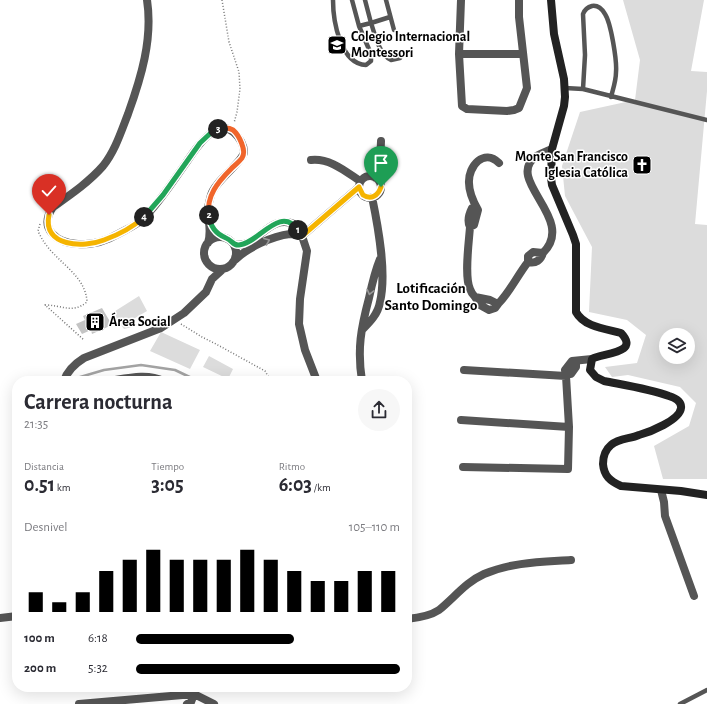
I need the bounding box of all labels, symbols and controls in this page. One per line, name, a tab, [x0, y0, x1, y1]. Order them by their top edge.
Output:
place label: Colegio Internacional Montessori	[351, 30, 470, 60]
school or university icon: Colegio Internacional Montessori	[326, 34, 348, 56]
pin: 3	[208, 119, 228, 139]
text: 3	[216, 123, 220, 134]
pin	[364, 146, 398, 187]
place label: Monte San Francisco Iglesia Católica	[515, 150, 628, 180]
icon: arrive	[370, 152, 392, 174]
church icon: Monte San Francisco Iglesia Católica	[631, 154, 653, 176]
pin	[32, 174, 66, 215]
icon: check	[38, 180, 60, 202]
pin: 2	[199, 205, 219, 225]
pin: 4	[134, 207, 154, 227]
text: 2	[206, 209, 212, 220]
text: 4	[141, 211, 147, 222]
pin: 1	[288, 220, 308, 240]
text: 1	[296, 224, 300, 235]
one-way arrow	[263, 238, 270, 246]
district label: Lotificación Santo Domingo	[385, 281, 477, 313]
one-way arrow	[367, 289, 375, 296]
building icon: Área Social	[84, 311, 106, 333]
place label: Área Social	[109, 312, 171, 329]
map controls	[659, 328, 695, 364]
button: layers	[659, 328, 695, 364]
button: share	[358, 389, 400, 431]
text: Carrera nocturna	[24, 391, 173, 413]
text: 21:35	[24, 418, 48, 431]
text: Distancia	[24, 461, 64, 472]
text: Tiempo	[151, 461, 184, 472]
text: Ritmo	[279, 461, 305, 472]
text: 0.51	[24, 475, 55, 495]
text: 3:05	[151, 475, 184, 495]
text: 6:03	[279, 475, 312, 495]
text: km	[55, 482, 70, 493]
text: /km	[312, 482, 331, 493]
text: Desnivel	[24, 521, 68, 534]
text: 105–110 m	[349, 521, 400, 534]
text: 100 m	[24, 632, 55, 645]
text: 6:18	[88, 632, 108, 645]
text: 200 m	[24, 662, 56, 675]
text: 5:32	[88, 662, 108, 675]

